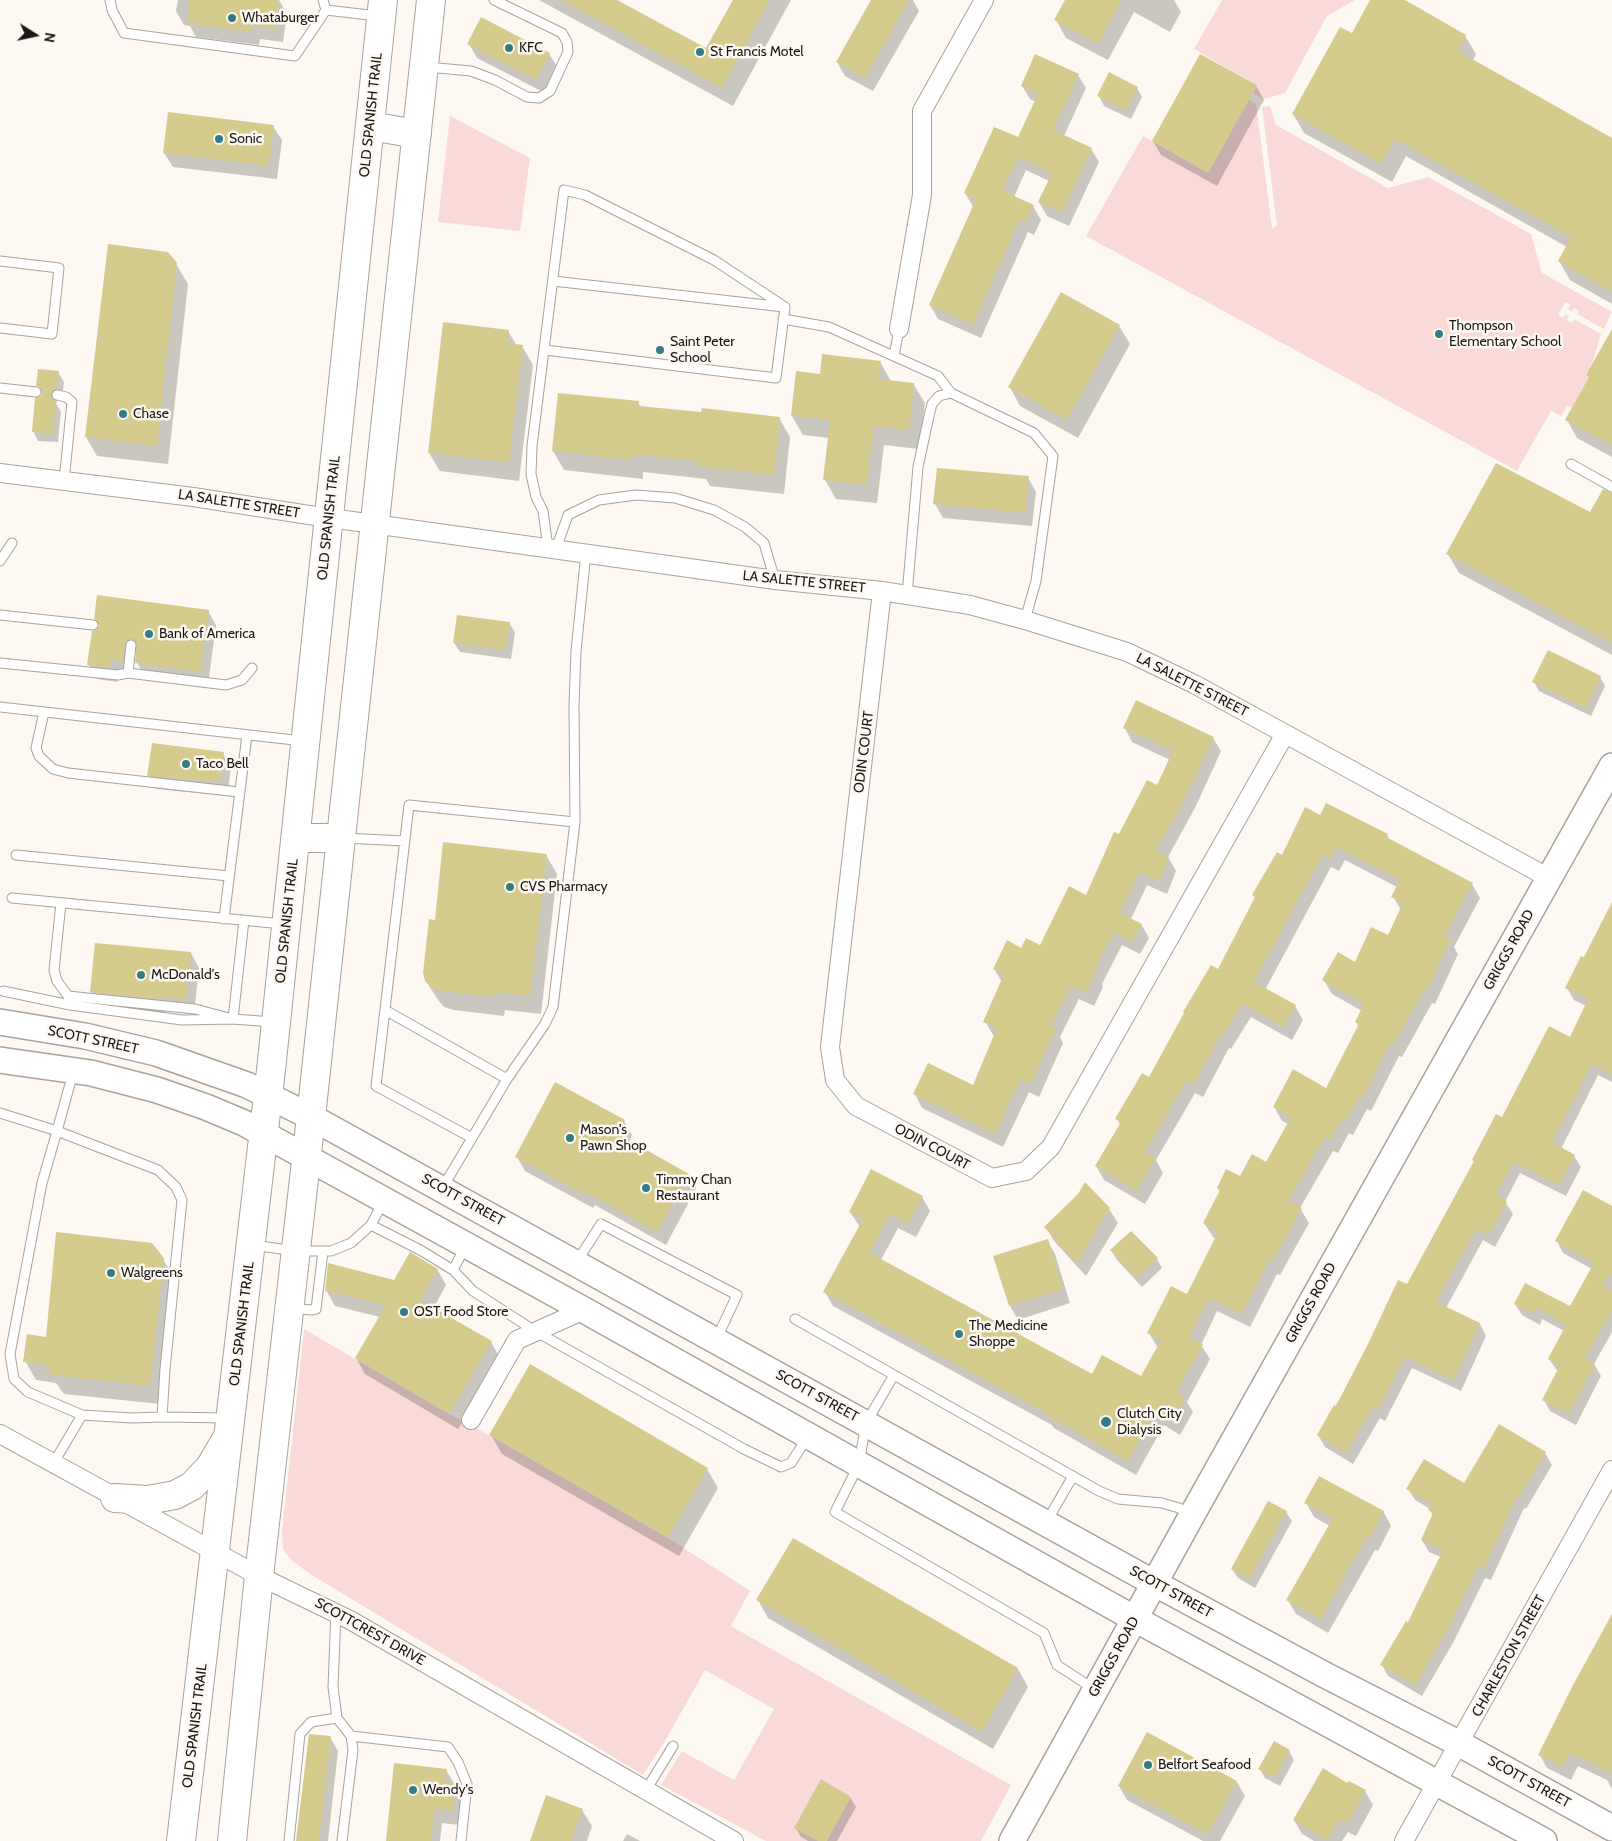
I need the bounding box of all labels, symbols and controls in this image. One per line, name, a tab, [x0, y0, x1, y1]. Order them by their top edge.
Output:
north arrow	[10, 10, 60, 60]
place label: Whataburger	[242, 10, 319, 26]
marker: Whataburger	[226, 12, 238, 24]
text: N	[40, 31, 59, 44]
place label: KFC	[519, 40, 543, 56]
marker: KFC	[503, 42, 515, 54]
place label: St Francis Motel	[710, 44, 804, 60]
marker: St Francis Motel	[694, 46, 706, 58]
street label: OLD SPANISH TRAIL	[356, 52, 386, 178]
place label: Sonic	[229, 131, 262, 147]
marker: Sonic	[213, 133, 225, 145]
place label: Thompson Elementary School	[1449, 318, 1561, 351]
marker: Thompson Elementary School	[1433, 328, 1445, 340]
place label: Saint Peter School	[670, 334, 735, 367]
marker: Saint Peter School	[654, 344, 666, 356]
place label: Chase	[133, 406, 169, 422]
marker: Chase	[117, 408, 129, 420]
street label: OLD SPANISH TRAIL	[314, 455, 344, 581]
street label: LA SALETTE STREET	[177, 486, 301, 522]
street label: LA SALETTE STREET	[742, 567, 866, 597]
place label: Bank of America	[159, 626, 255, 642]
marker: Bank of America	[143, 628, 155, 640]
street label: LA SALETTE STREET	[1133, 650, 1251, 720]
street label: ODIN COURT	[851, 710, 877, 794]
place label: Taco Bell	[196, 756, 249, 772]
marker: Taco Bell	[180, 758, 192, 770]
street label: OLD SPANISH TRAIL	[272, 858, 302, 984]
place label: CVS Pharmacy	[520, 879, 608, 895]
marker: CVS Pharmacy	[504, 881, 516, 893]
street label: GRIGGS ROAD	[1480, 907, 1538, 993]
place label: McDonald's	[151, 967, 220, 983]
marker: McDonald's	[135, 969, 147, 981]
street label: SCOTT STREET	[46, 1022, 140, 1058]
street label: ODIN COURT	[892, 1120, 972, 1174]
place label: Mason's Pawn Shop	[580, 1122, 647, 1154]
marker: Mason's Pawn Shop	[564, 1132, 576, 1144]
street label: SCOTT STREET	[419, 1170, 507, 1230]
place label: Timmy Chan Restaurant	[656, 1172, 732, 1204]
marker: Timmy Chan Restaurant	[640, 1182, 652, 1194]
street label: GRIGGS ROAD	[1282, 1260, 1340, 1346]
street label: OLD SPANISH TRAIL	[226, 1261, 258, 1387]
place label: Walgreens	[121, 1265, 183, 1281]
marker: Walgreens	[105, 1267, 117, 1279]
place label: OST Food Store	[414, 1304, 508, 1320]
marker: OST Food Store	[398, 1306, 410, 1318]
place label: The Medicine Shoppe	[969, 1318, 1048, 1350]
marker: The Medicine Shoppe	[953, 1328, 965, 1340]
street label: SCOTT STREET	[773, 1366, 861, 1426]
place label: Clutch City Dialysis	[1117, 1406, 1182, 1438]
marker: Clutch City Dialysis	[1099, 1415, 1113, 1429]
street label: SCOTT STREET	[1127, 1562, 1215, 1622]
street label: CHARLESTON STREET	[1469, 1592, 1549, 1720]
street label: SCOTTCREST DRIVE	[312, 1595, 428, 1669]
street label: GRIGGS ROAD	[1085, 1614, 1143, 1700]
street label: OLD SPANISH TRAIL	[179, 1663, 211, 1789]
street label: SCOTT STREET	[1485, 1752, 1573, 1812]
place label: Belfort Seafood	[1158, 1757, 1251, 1773]
marker: Belfort Seafood	[1142, 1759, 1154, 1771]
place label: Wendy's	[423, 1782, 474, 1798]
marker: Wendy's	[407, 1784, 419, 1796]

